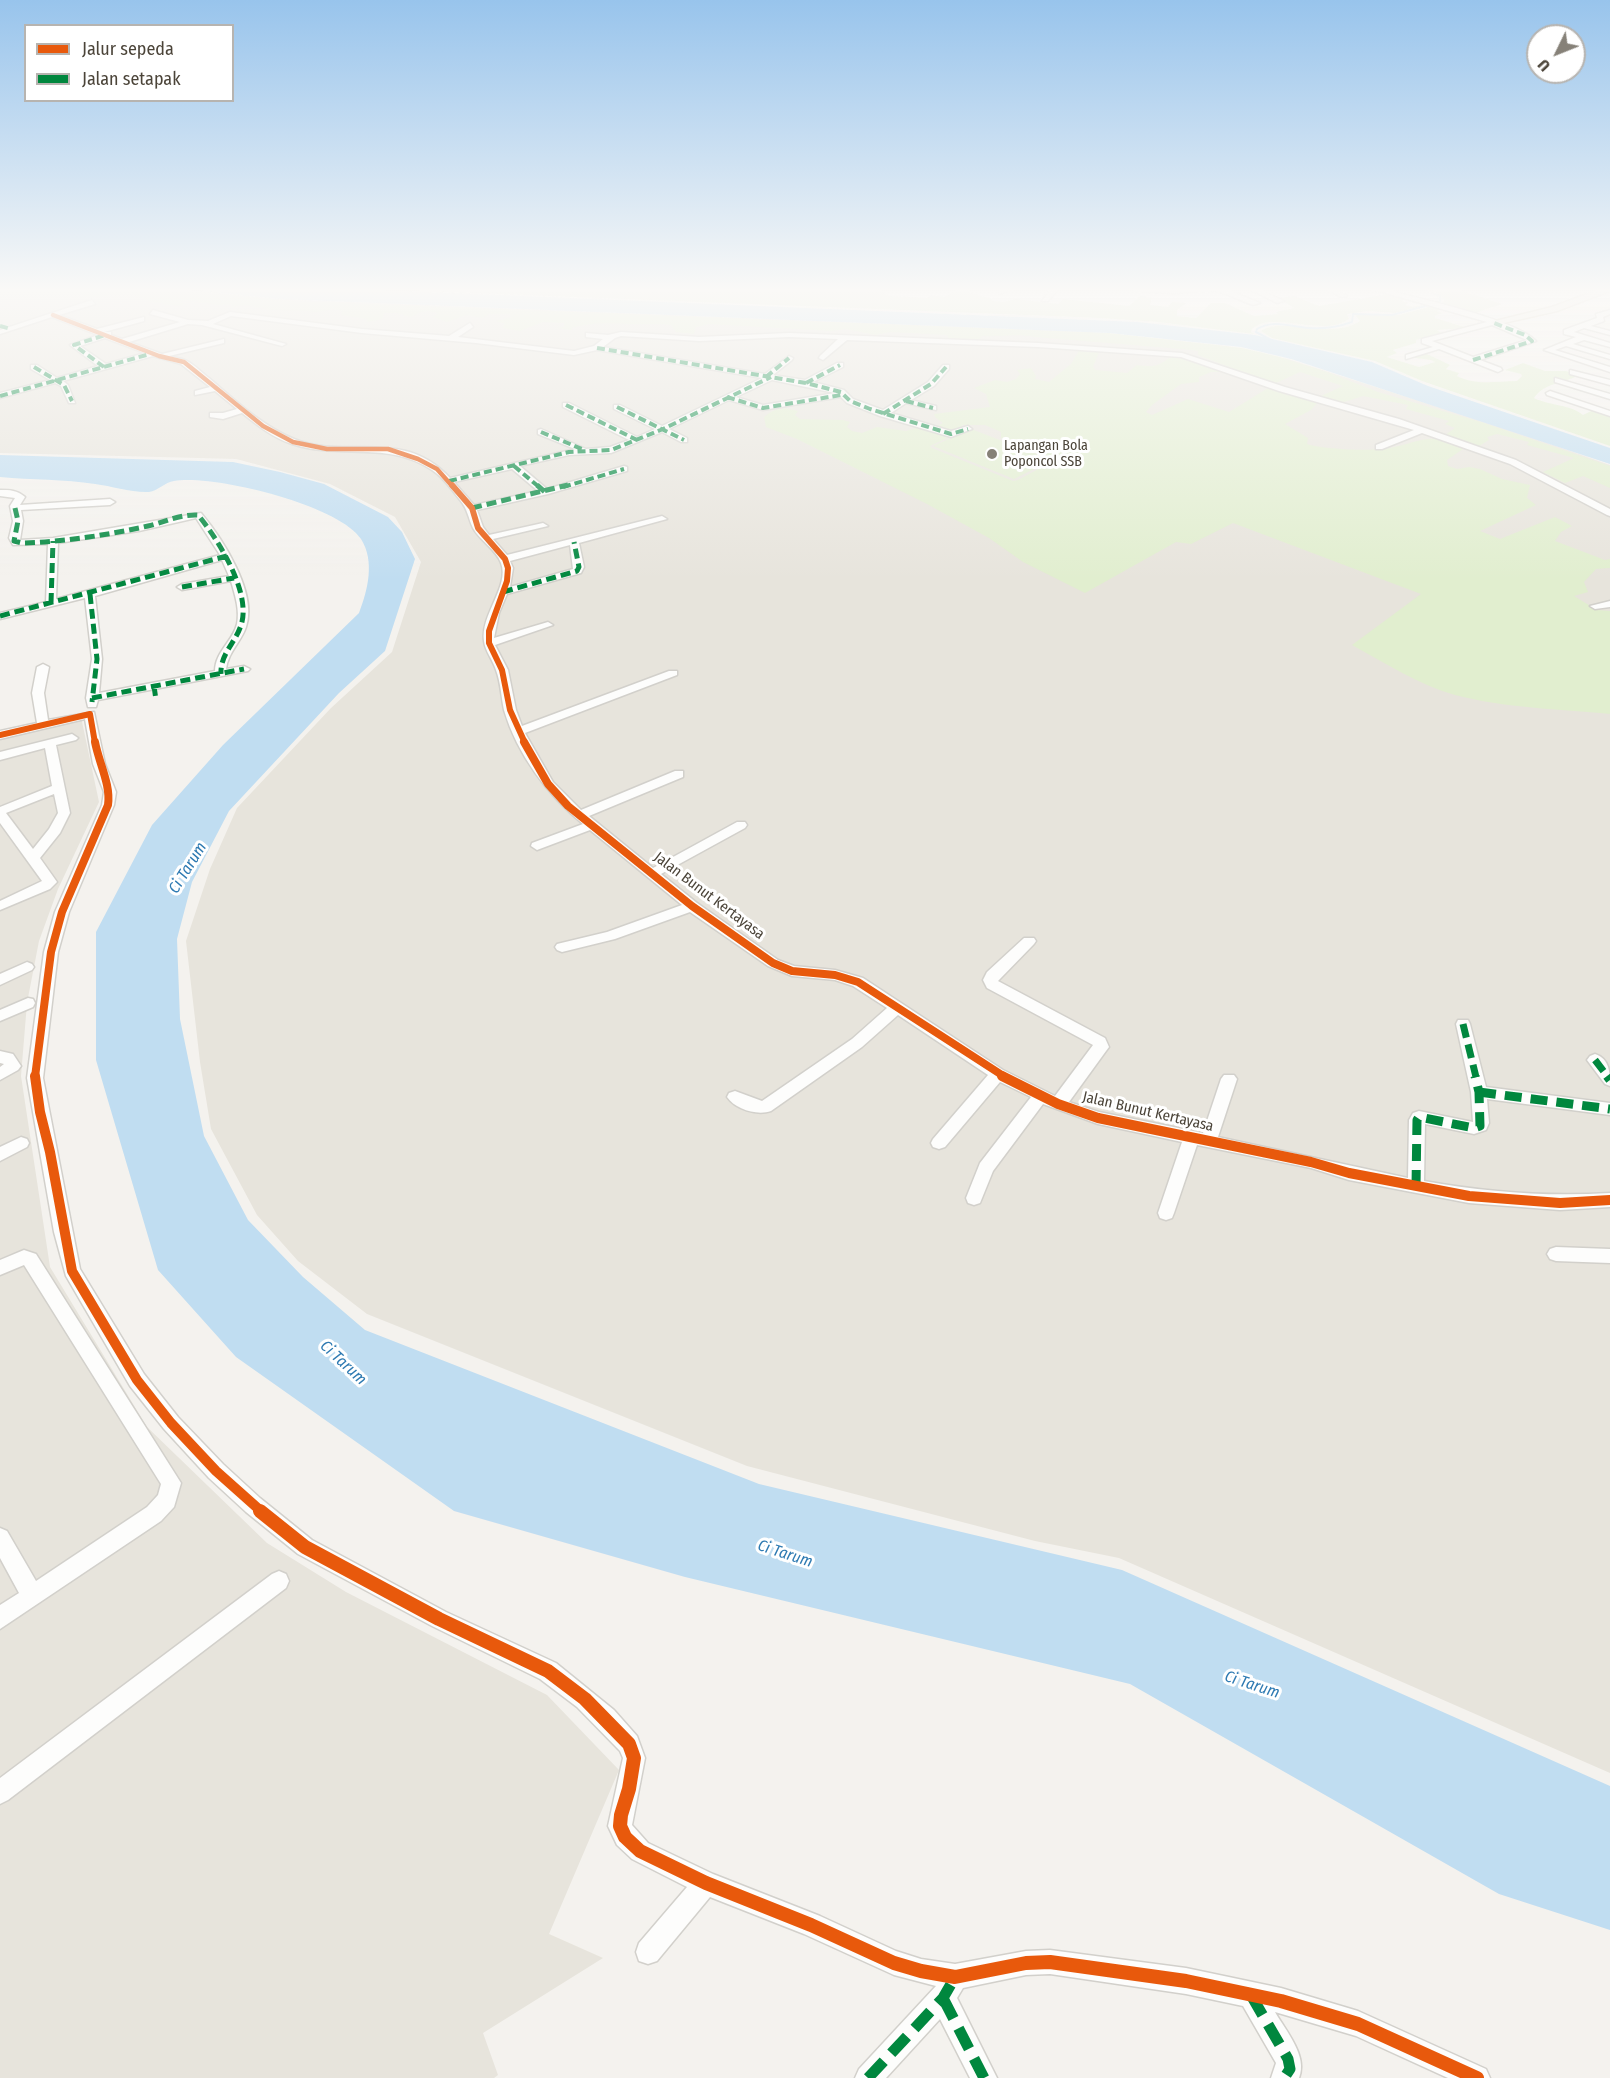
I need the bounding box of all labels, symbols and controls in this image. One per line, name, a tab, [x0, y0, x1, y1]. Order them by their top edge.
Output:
legend	[24, 24, 234, 102]
north arrow	[1526, 24, 1586, 84]
text: Jalur sepeda	[82, 38, 174, 60]
text: U	[1534, 55, 1554, 75]
text: Jalan setapak	[82, 68, 181, 90]
place label: Lapangan Bola Poponcol SSB	[1004, 438, 1088, 470]
marker: Lapangan Bola Poponcol SSB	[985, 447, 999, 461]
water label: Ci Tarum	[165, 839, 211, 897]
street label: Jalan Bunut Kertayasa	[650, 849, 768, 943]
street label: Jalan Bunut Kertayasa	[1081, 1088, 1215, 1136]
water label: Ci Tarum	[316, 1337, 370, 1389]
water label: Ci Tarum	[755, 1536, 815, 1572]
water label: Ci Tarum	[1222, 1667, 1282, 1703]

